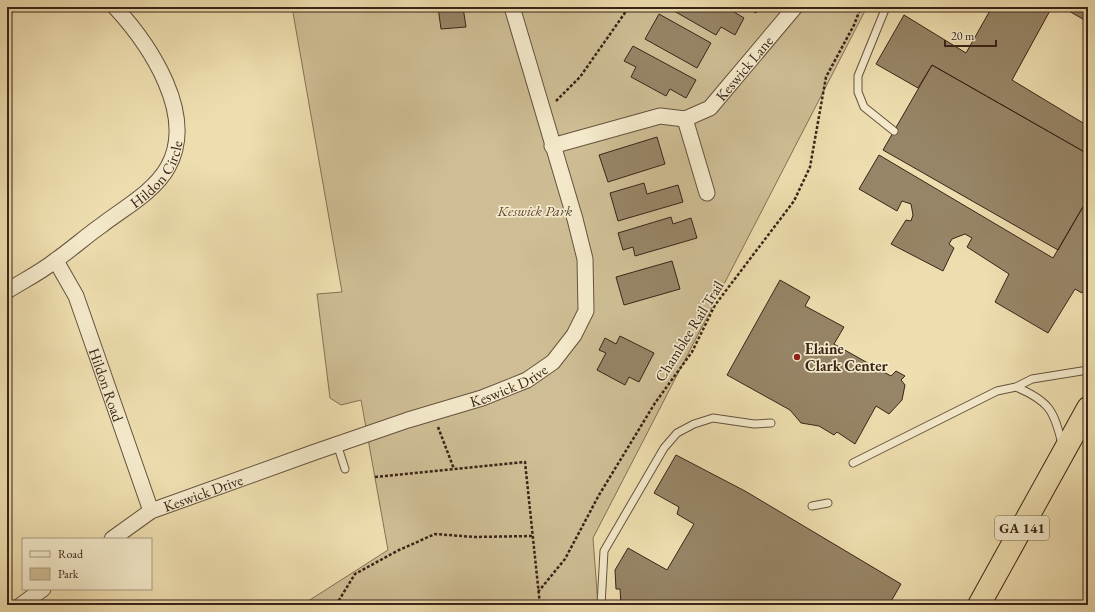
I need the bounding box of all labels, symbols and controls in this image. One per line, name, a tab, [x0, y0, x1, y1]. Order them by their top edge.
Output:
scale bar	[945, 22, 996, 48]
text: 20 m	[951, 28, 975, 44]
street label: Keswick Lane	[711, 31, 777, 104]
street label: Hildon Circle	[126, 139, 186, 212]
park label: Keswick Park	[497, 201, 573, 220]
street label: Chamblee Rail Trail	[650, 277, 728, 385]
place label: Elaine Clark Center	[805, 339, 888, 375]
street label: Hildon Road	[85, 345, 129, 424]
marker: Elaine Clark Center	[792, 352, 802, 362]
street label: Keswick Drive	[467, 359, 551, 411]
street label: Keswick Drive	[160, 469, 245, 515]
road number: GA 141	[995, 516, 1049, 540]
legend	[22, 538, 152, 590]
text: Road	[58, 546, 84, 562]
text: Park	[58, 566, 79, 582]

